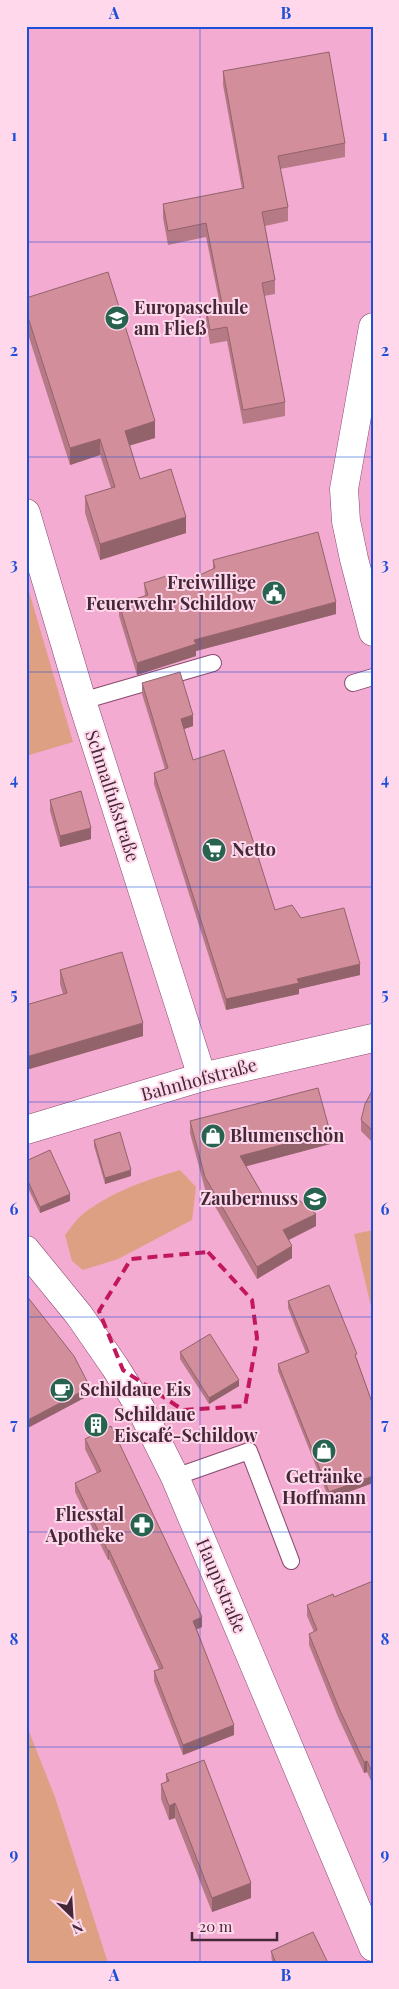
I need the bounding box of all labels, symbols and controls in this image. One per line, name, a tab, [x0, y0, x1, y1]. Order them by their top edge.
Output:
text: A	[108, 2, 120, 23]
text: B	[281, 2, 292, 23]
text: 1	[11, 124, 17, 145]
text: 1	[382, 124, 388, 145]
place label: Europaschule am Fließ	[134, 295, 248, 340]
school or university icon: Europaschule am Fließ	[104, 305, 130, 331]
text: 2	[10, 339, 18, 360]
text: 2	[381, 339, 389, 360]
text: 3	[10, 553, 18, 574]
text: 3	[381, 553, 389, 574]
place label: Freiwillige Feuerwehr Schildow	[86, 570, 257, 615]
public building icon: Freiwillige Feuerwehr Schildow	[261, 580, 287, 606]
street label: Schmalfußstraße	[80, 727, 146, 865]
text: 4	[10, 768, 18, 789]
text: 4	[381, 768, 389, 789]
supermarket icon: Netto	[201, 837, 227, 863]
place label: Netto	[232, 837, 276, 861]
text: 5	[10, 983, 18, 1004]
text: 5	[381, 983, 389, 1004]
street label: Bahnhofstraße	[138, 1052, 259, 1106]
shop icon: Blumenschön	[200, 1123, 226, 1149]
place label: Blumenschön	[230, 1123, 344, 1147]
place label: Zaubernuss	[200, 1186, 298, 1210]
school or university icon: Zaubernuss	[302, 1186, 328, 1212]
text: 6	[10, 1198, 19, 1219]
text: 6	[381, 1198, 390, 1219]
cafe icon: Schildaue Eis	[49, 1377, 75, 1403]
place label: Schildaue Eis	[80, 1377, 191, 1401]
place label: Schildaue Eiscafé-Schildow	[114, 1402, 259, 1447]
building icon: Schildaue Eiscafé-Schildow	[83, 1412, 109, 1438]
text: 7	[10, 1413, 18, 1434]
text: 7	[381, 1413, 389, 1434]
shop icon: Getränke Hoffmann	[311, 1438, 337, 1464]
place label: Getränke Hoffmann	[282, 1464, 366, 1509]
place label: Fliesstal Apotheke	[44, 1502, 124, 1547]
pharmacy icon: Fliesstal Apotheke	[129, 1512, 155, 1538]
street label: Hauptstraße	[191, 1535, 253, 1637]
text: 8	[10, 1628, 19, 1649]
text: 8	[381, 1628, 390, 1649]
text: 9	[10, 1843, 19, 1864]
text: 9	[381, 1843, 390, 1864]
north arrow	[48, 1892, 98, 1942]
scale bar	[192, 1909, 276, 1941]
text: 20 m	[199, 1916, 233, 1936]
text: N	[69, 1917, 86, 1939]
text: A	[108, 1964, 120, 1985]
text: B	[281, 1964, 292, 1985]

